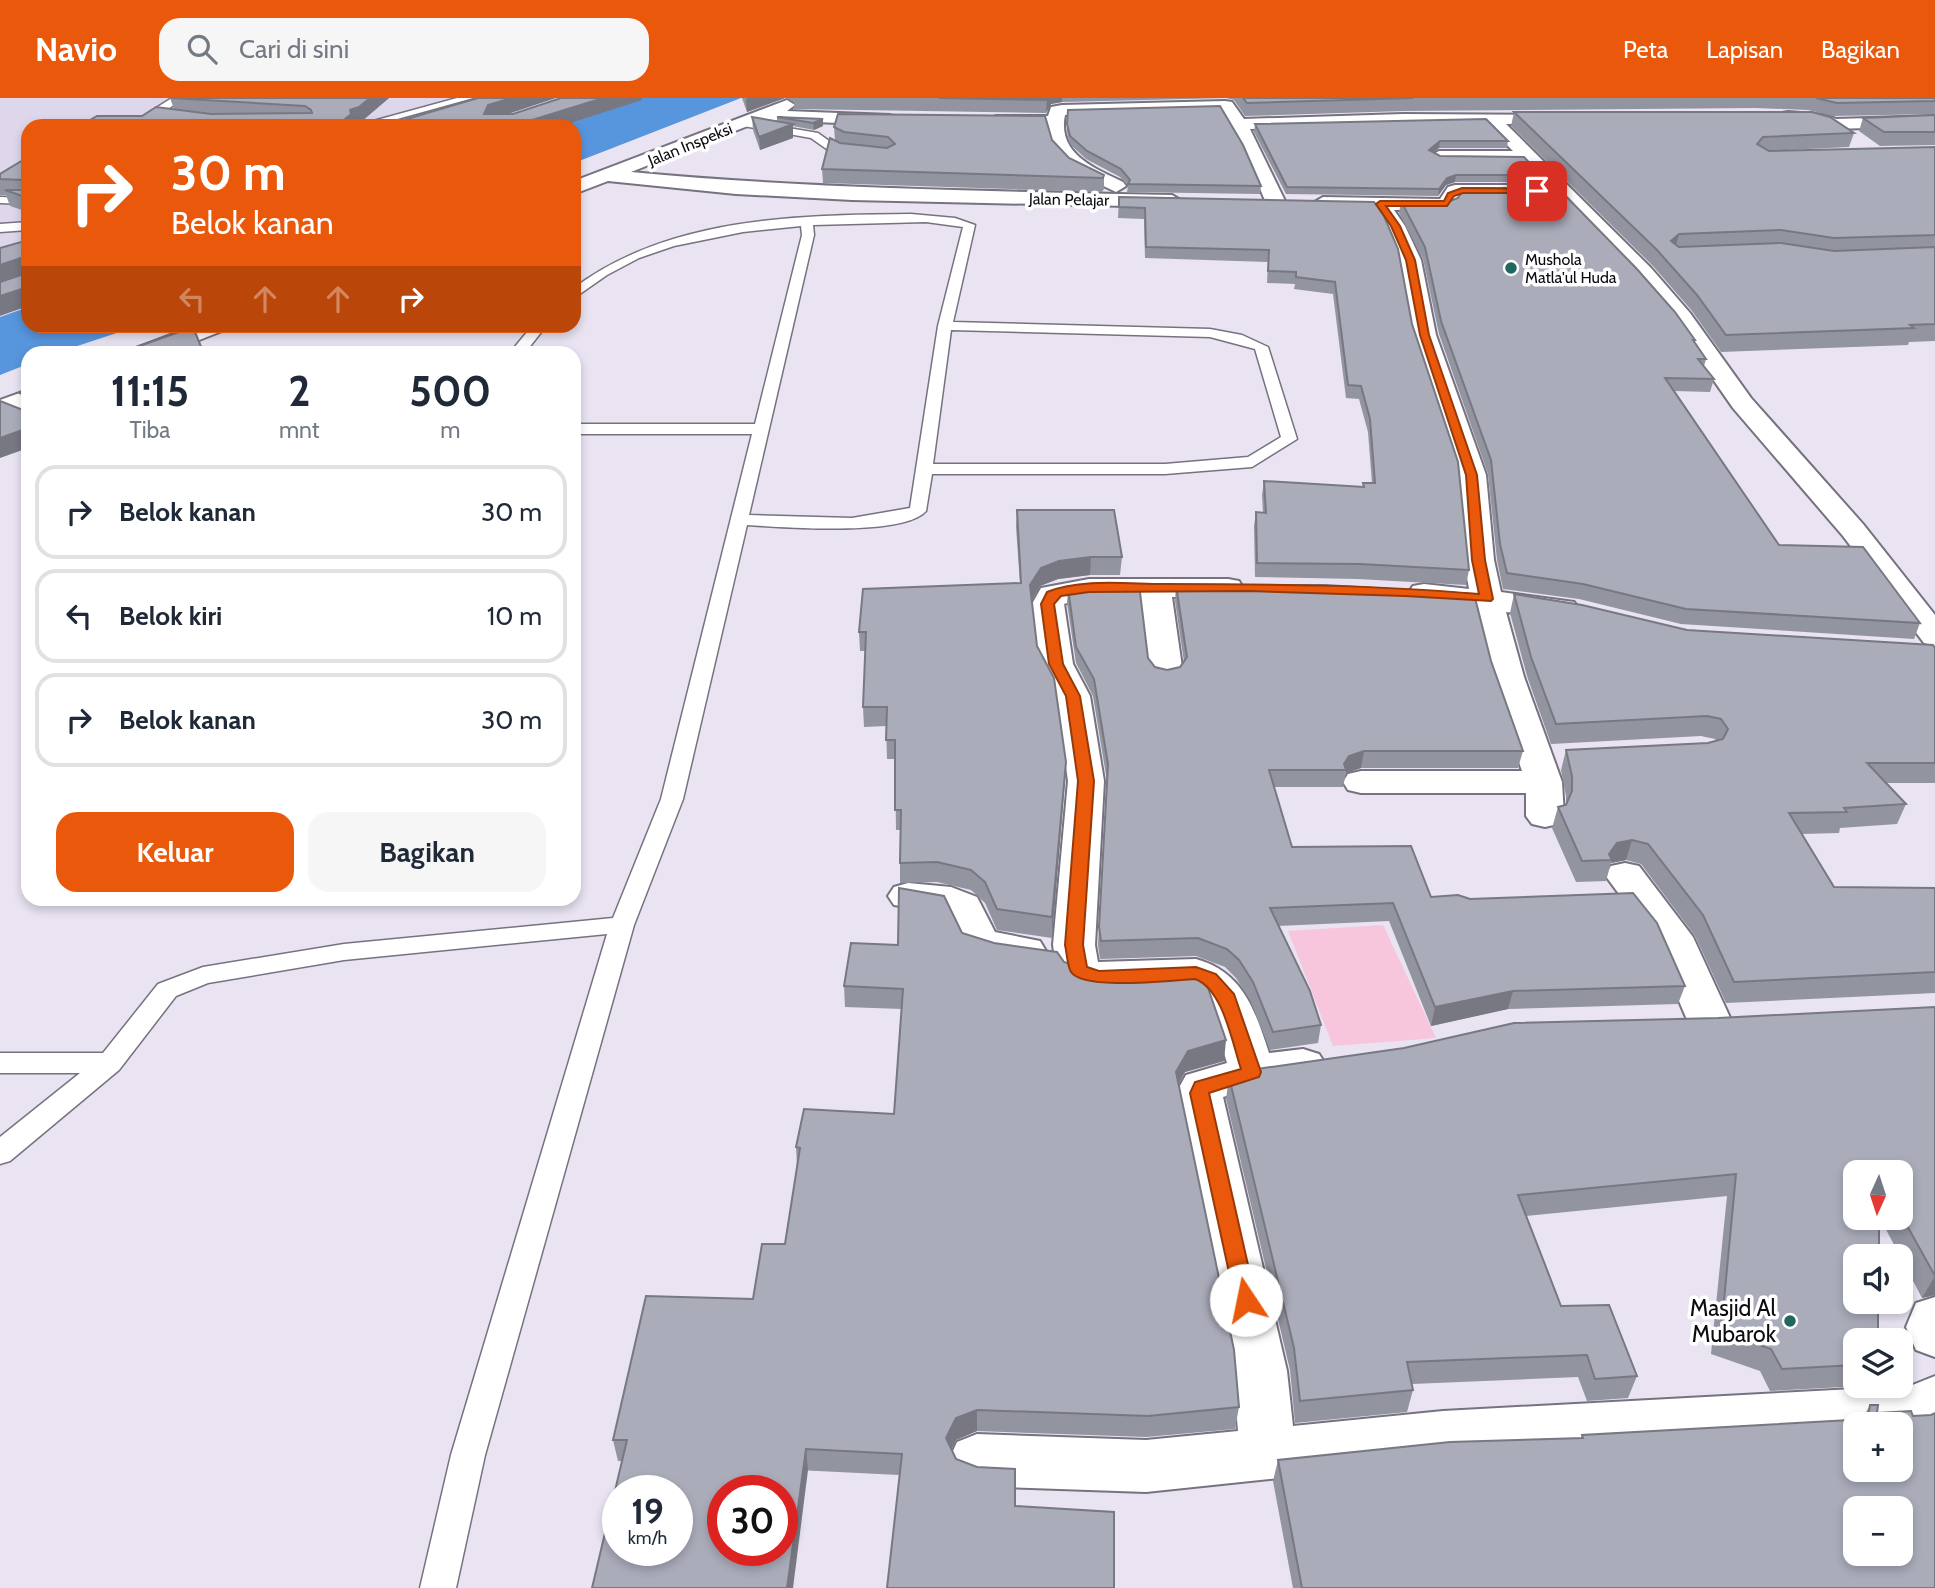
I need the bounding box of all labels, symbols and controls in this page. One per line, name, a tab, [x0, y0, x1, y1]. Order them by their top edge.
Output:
search box	[159, 18, 649, 81]
text: Navio	[35, 29, 117, 69]
icon: search	[183, 30, 221, 68]
text: Cari di sini	[239, 33, 349, 65]
text: Peta	[1623, 35, 1668, 64]
text: Lapisan	[1706, 35, 1783, 64]
text: Bagikan	[1821, 35, 1900, 64]
street label: Jalan Inspeksi	[644, 119, 735, 170]
text: 30 m	[171, 143, 286, 202]
icon: right	[56, 147, 147, 238]
pin	[1507, 161, 1567, 221]
icon: arrive	[1518, 172, 1556, 210]
street label: Jalan Pelajar	[1028, 189, 1110, 210]
text: Belok kanan	[171, 203, 334, 242]
place label: Mushola Matla'ul Huda	[1525, 250, 1617, 287]
marker: Mushola Matla'ul Huda	[1503, 260, 1519, 276]
icon: left	[173, 280, 211, 318]
icon: ahead	[246, 280, 284, 318]
icon: ahead	[319, 280, 357, 318]
icon: right	[392, 280, 430, 318]
text: 11:15	[111, 365, 189, 417]
text: 2	[288, 365, 310, 417]
text: 500	[409, 365, 491, 417]
text: Tiba	[130, 416, 170, 444]
text: mnt	[279, 416, 320, 444]
text: m	[440, 416, 460, 444]
icon: right	[60, 493, 98, 531]
text: Belok kanan	[119, 496, 256, 528]
text: 30 m	[481, 496, 542, 528]
icon: left	[60, 597, 98, 635]
text: Belok kiri	[119, 600, 222, 632]
text: 10 m	[487, 600, 542, 632]
icon: right	[60, 701, 98, 739]
text: Belok kanan	[119, 704, 256, 736]
text: 30 m	[481, 704, 542, 736]
button: Keluar	[56, 812, 294, 892]
button: Bagikan	[308, 812, 546, 892]
north arrow	[1843, 1160, 1913, 1230]
map controls	[1843, 1160, 1913, 1566]
button: sound	[1843, 1244, 1913, 1314]
position arrow	[1209, 1263, 1283, 1337]
place label: Masjid Al Mubarok	[1690, 1294, 1777, 1348]
marker: Masjid Al Mubarok	[1782, 1313, 1798, 1329]
button: layers	[1843, 1328, 1913, 1398]
button: +	[1843, 1412, 1913, 1482]
speed limit sign: 30	[707, 1475, 798, 1566]
text: 19	[631, 1490, 664, 1533]
button: −	[1843, 1496, 1913, 1566]
text: km/h	[628, 1527, 667, 1549]

